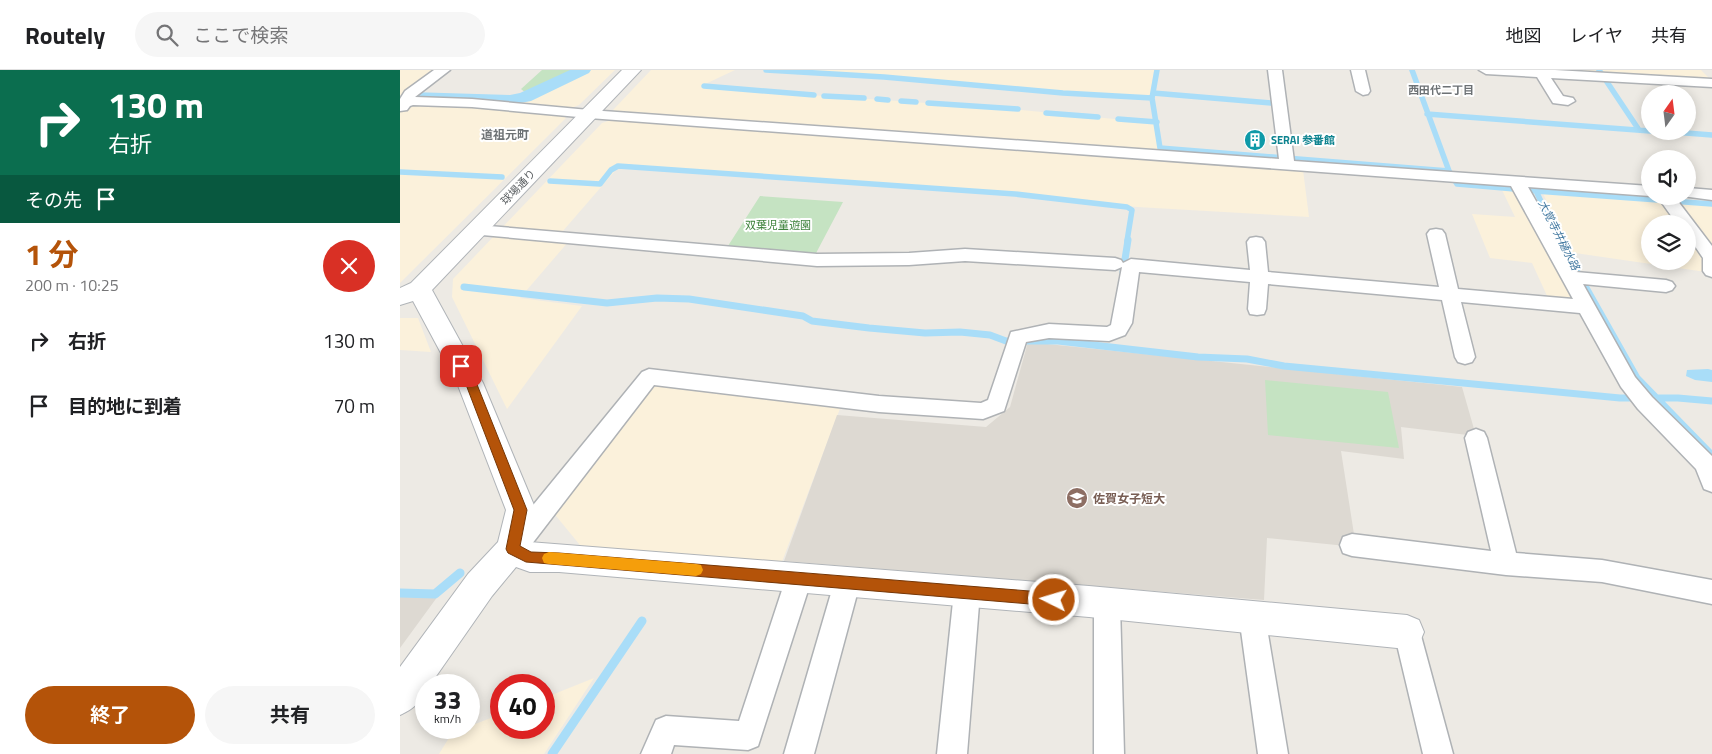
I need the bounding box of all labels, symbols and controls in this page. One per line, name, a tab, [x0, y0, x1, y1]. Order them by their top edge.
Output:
search box	[135, 12, 485, 57]
text: Routely	[25, 17, 105, 53]
text: ここで検索	[193, 20, 288, 49]
icon: search	[153, 21, 181, 49]
text: 地図	[1506, 22, 1542, 49]
text: レイヤ	[1570, 22, 1623, 49]
text: 共有	[1651, 22, 1687, 49]
text: 130 m	[108, 78, 204, 132]
district label: 西田代二丁目	[1408, 82, 1474, 98]
north arrow	[1641, 85, 1696, 140]
map controls	[1641, 85, 1696, 270]
icon: right	[25, 90, 90, 155]
district label: 道祖元町	[481, 125, 529, 144]
text: 右折	[108, 127, 152, 161]
building icon: SERAI 参番館	[1243, 128, 1267, 152]
place label: SERAI 参番館	[1271, 132, 1335, 148]
button: sound	[1641, 150, 1696, 205]
street label: 球場通り	[497, 166, 539, 208]
text: その先	[25, 185, 82, 214]
icon: arrive	[92, 185, 120, 213]
water label: 大覚寺井樋水路	[1534, 197, 1584, 274]
button: layers	[1641, 215, 1696, 270]
park label: 双葉児童遊園	[745, 217, 811, 233]
text: 1 分	[25, 231, 78, 277]
button: close	[323, 240, 375, 292]
text: 200 m · 10:25	[25, 273, 119, 297]
text: 右折	[68, 326, 106, 355]
text: 130 m	[323, 326, 375, 355]
icon: right	[25, 327, 53, 355]
pin	[440, 345, 482, 387]
icon: arrive	[447, 352, 475, 380]
text: 目的地に到着	[68, 391, 182, 420]
text: 70 m	[334, 391, 375, 420]
icon: arrive	[25, 392, 53, 420]
school or university icon: 佐賀女子短大	[1065, 486, 1089, 510]
place label: 佐賀女子短大	[1093, 489, 1165, 508]
position arrow	[1027, 573, 1079, 625]
speed limit sign: 40	[490, 674, 555, 739]
text: 33	[433, 681, 462, 719]
button: 終了	[25, 686, 195, 744]
button: 共有	[205, 686, 375, 744]
text: km/h	[434, 709, 461, 728]

